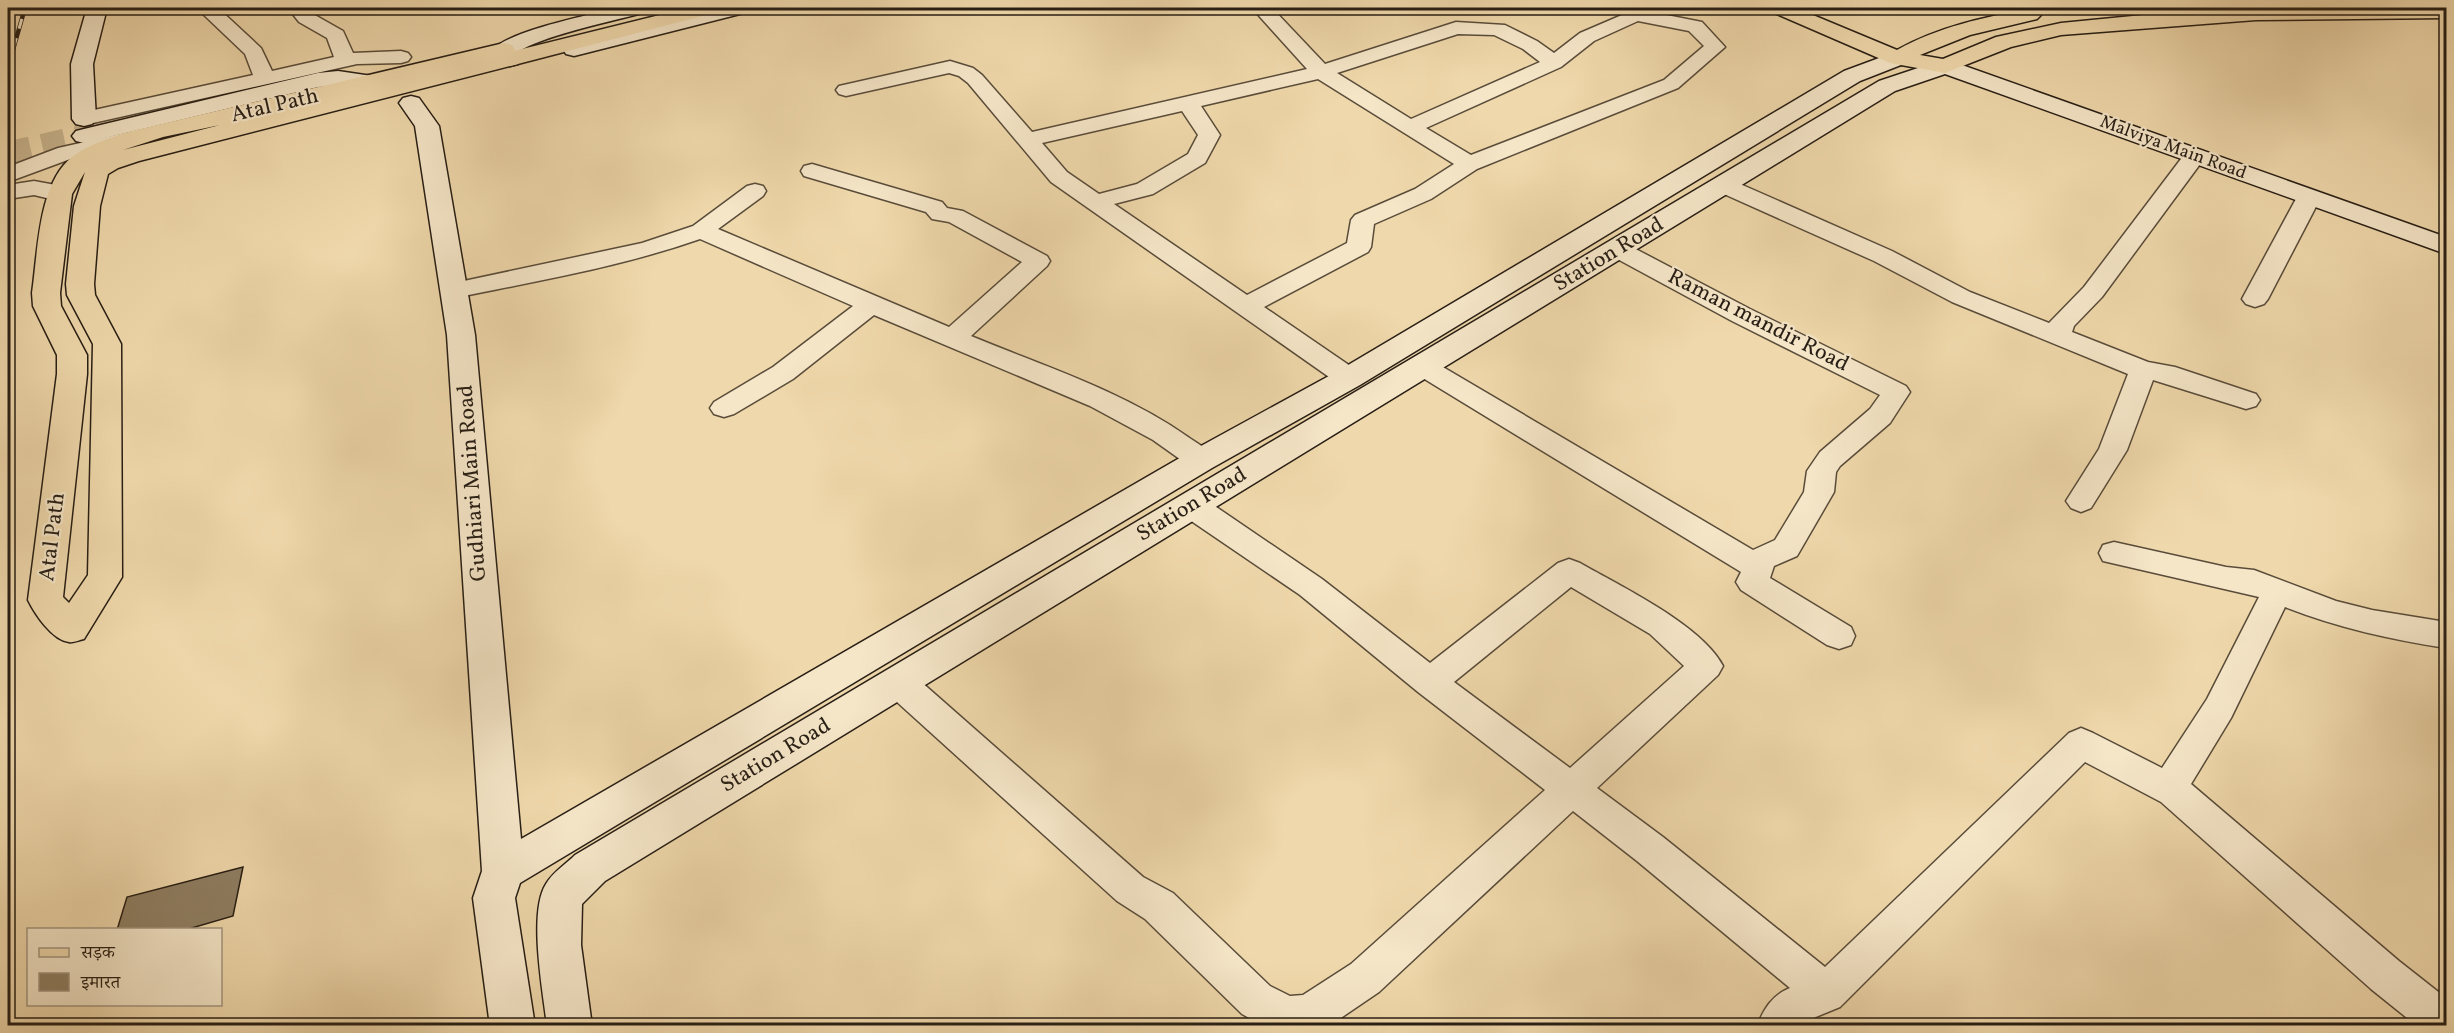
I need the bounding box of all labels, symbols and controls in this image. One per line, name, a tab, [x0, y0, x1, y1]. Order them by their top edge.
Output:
street label: Atal Path	[228, 81, 322, 131]
street label: Malviya Main Road	[2096, 110, 2250, 186]
street label: Station Road	[1548, 210, 1670, 300]
street label: Raman mandir Road	[1662, 262, 1854, 380]
street label: Gudhiari Main Road	[451, 384, 495, 582]
street label: Station Road	[1131, 460, 1253, 550]
street label: Atal Path	[32, 491, 74, 583]
street label: Station Road	[715, 711, 837, 801]
legend	[27, 928, 222, 1006]
text: सड़क	[80, 941, 116, 966]
text: इमारत	[80, 971, 121, 996]

